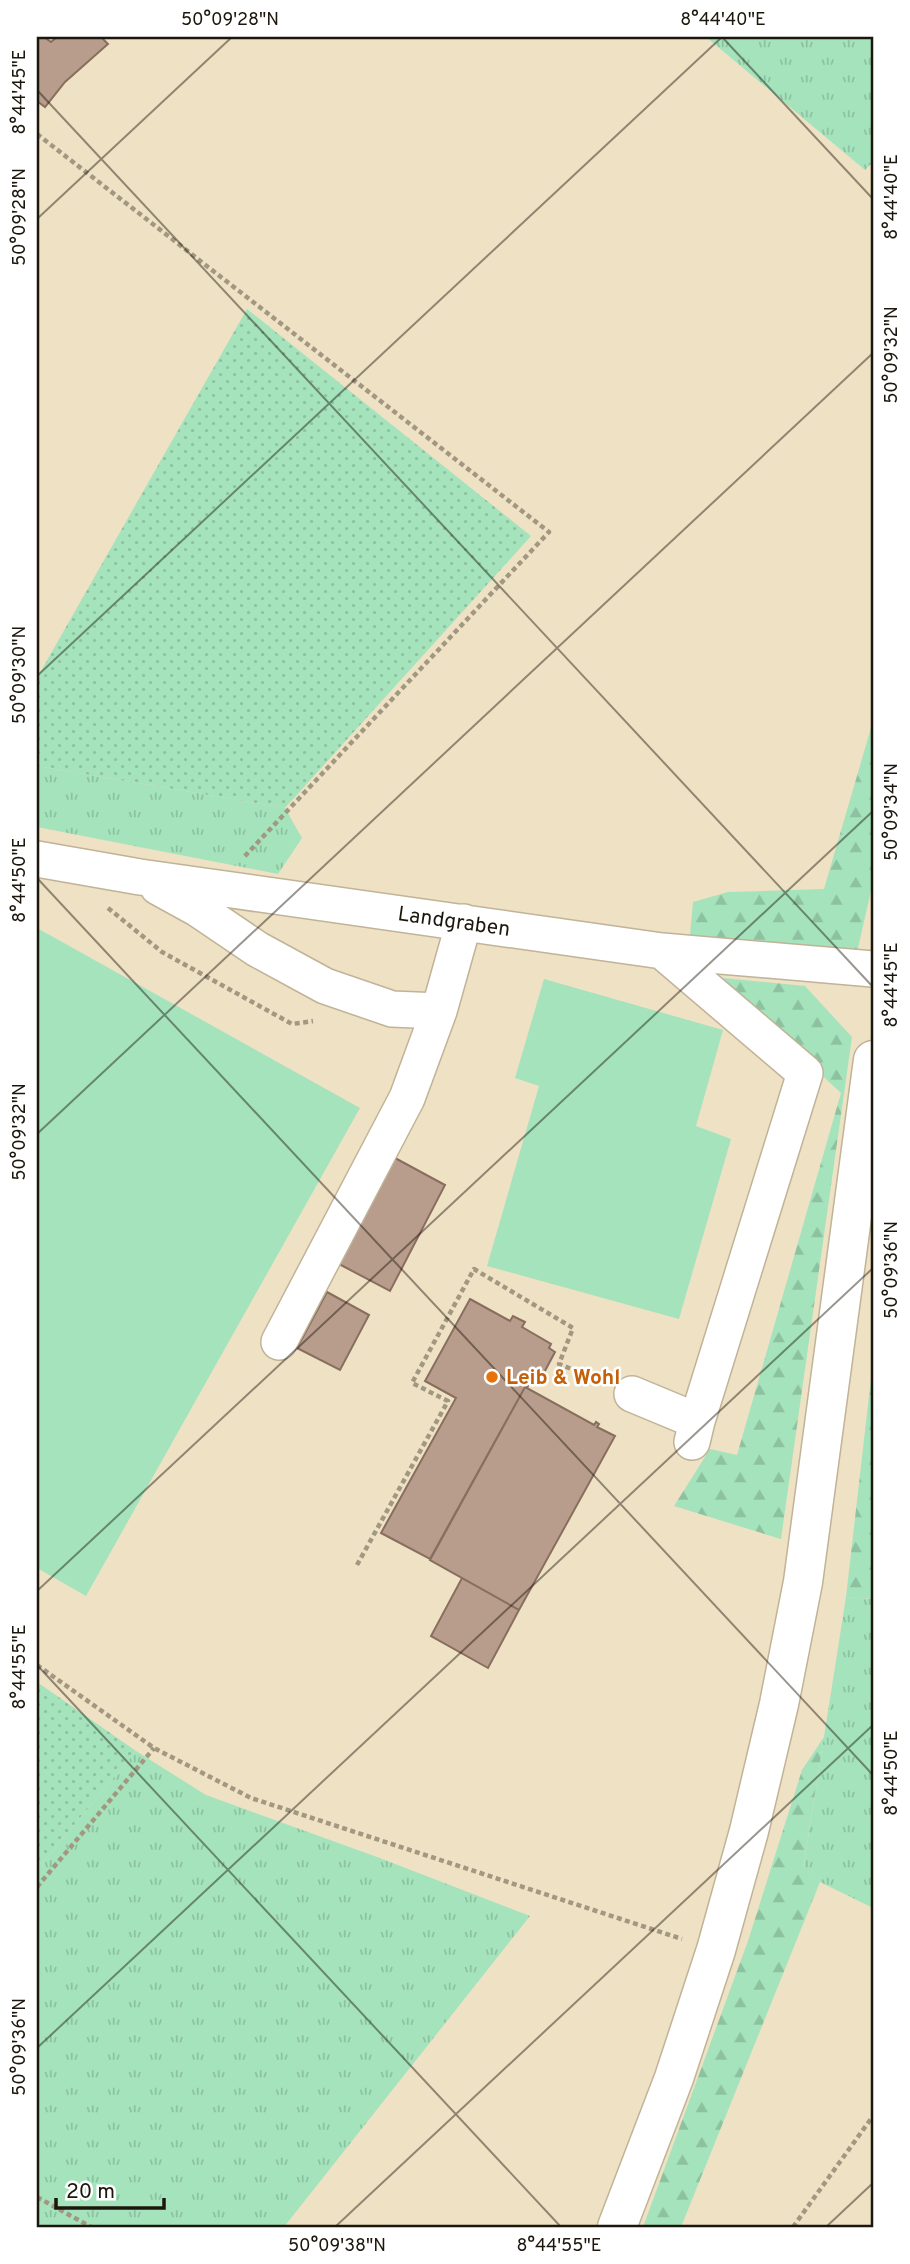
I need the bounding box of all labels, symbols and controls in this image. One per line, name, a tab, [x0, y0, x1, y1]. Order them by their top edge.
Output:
text: 50°09'28"N	[181, 9, 279, 32]
text: 8°44'40"E	[680, 9, 766, 32]
text: 8°44'45"E	[9, 50, 32, 134]
text: 8°44'40"E	[881, 154, 904, 240]
text: 50°09'28"N	[9, 168, 32, 266]
text: 50°09'32"N	[881, 306, 904, 404]
text: 50°09'30"N	[9, 626, 32, 724]
text: 50°09'34"N	[881, 763, 904, 861]
text: 8°44'50"E	[9, 837, 32, 923]
street label: Landgraben	[396, 901, 512, 944]
text: 8°44'45"E	[881, 943, 904, 1027]
text: 50°09'32"N	[9, 1083, 32, 1181]
text: 50°09'36"N	[881, 1221, 904, 1319]
place label: Leib & Wohl	[506, 1365, 620, 1392]
marker: Leib & Wohl	[484, 1369, 500, 1385]
text: 8°44'55"E	[9, 1625, 32, 1709]
text: 8°44'50"E	[881, 1730, 904, 1816]
text: 50°09'36"N	[9, 1998, 32, 2096]
scale bar	[56, 2166, 164, 2210]
text: 20 m	[66, 2179, 115, 2206]
text: 50°09'38"N	[288, 2235, 386, 2258]
text: 8°44'55"E	[517, 2235, 601, 2258]

